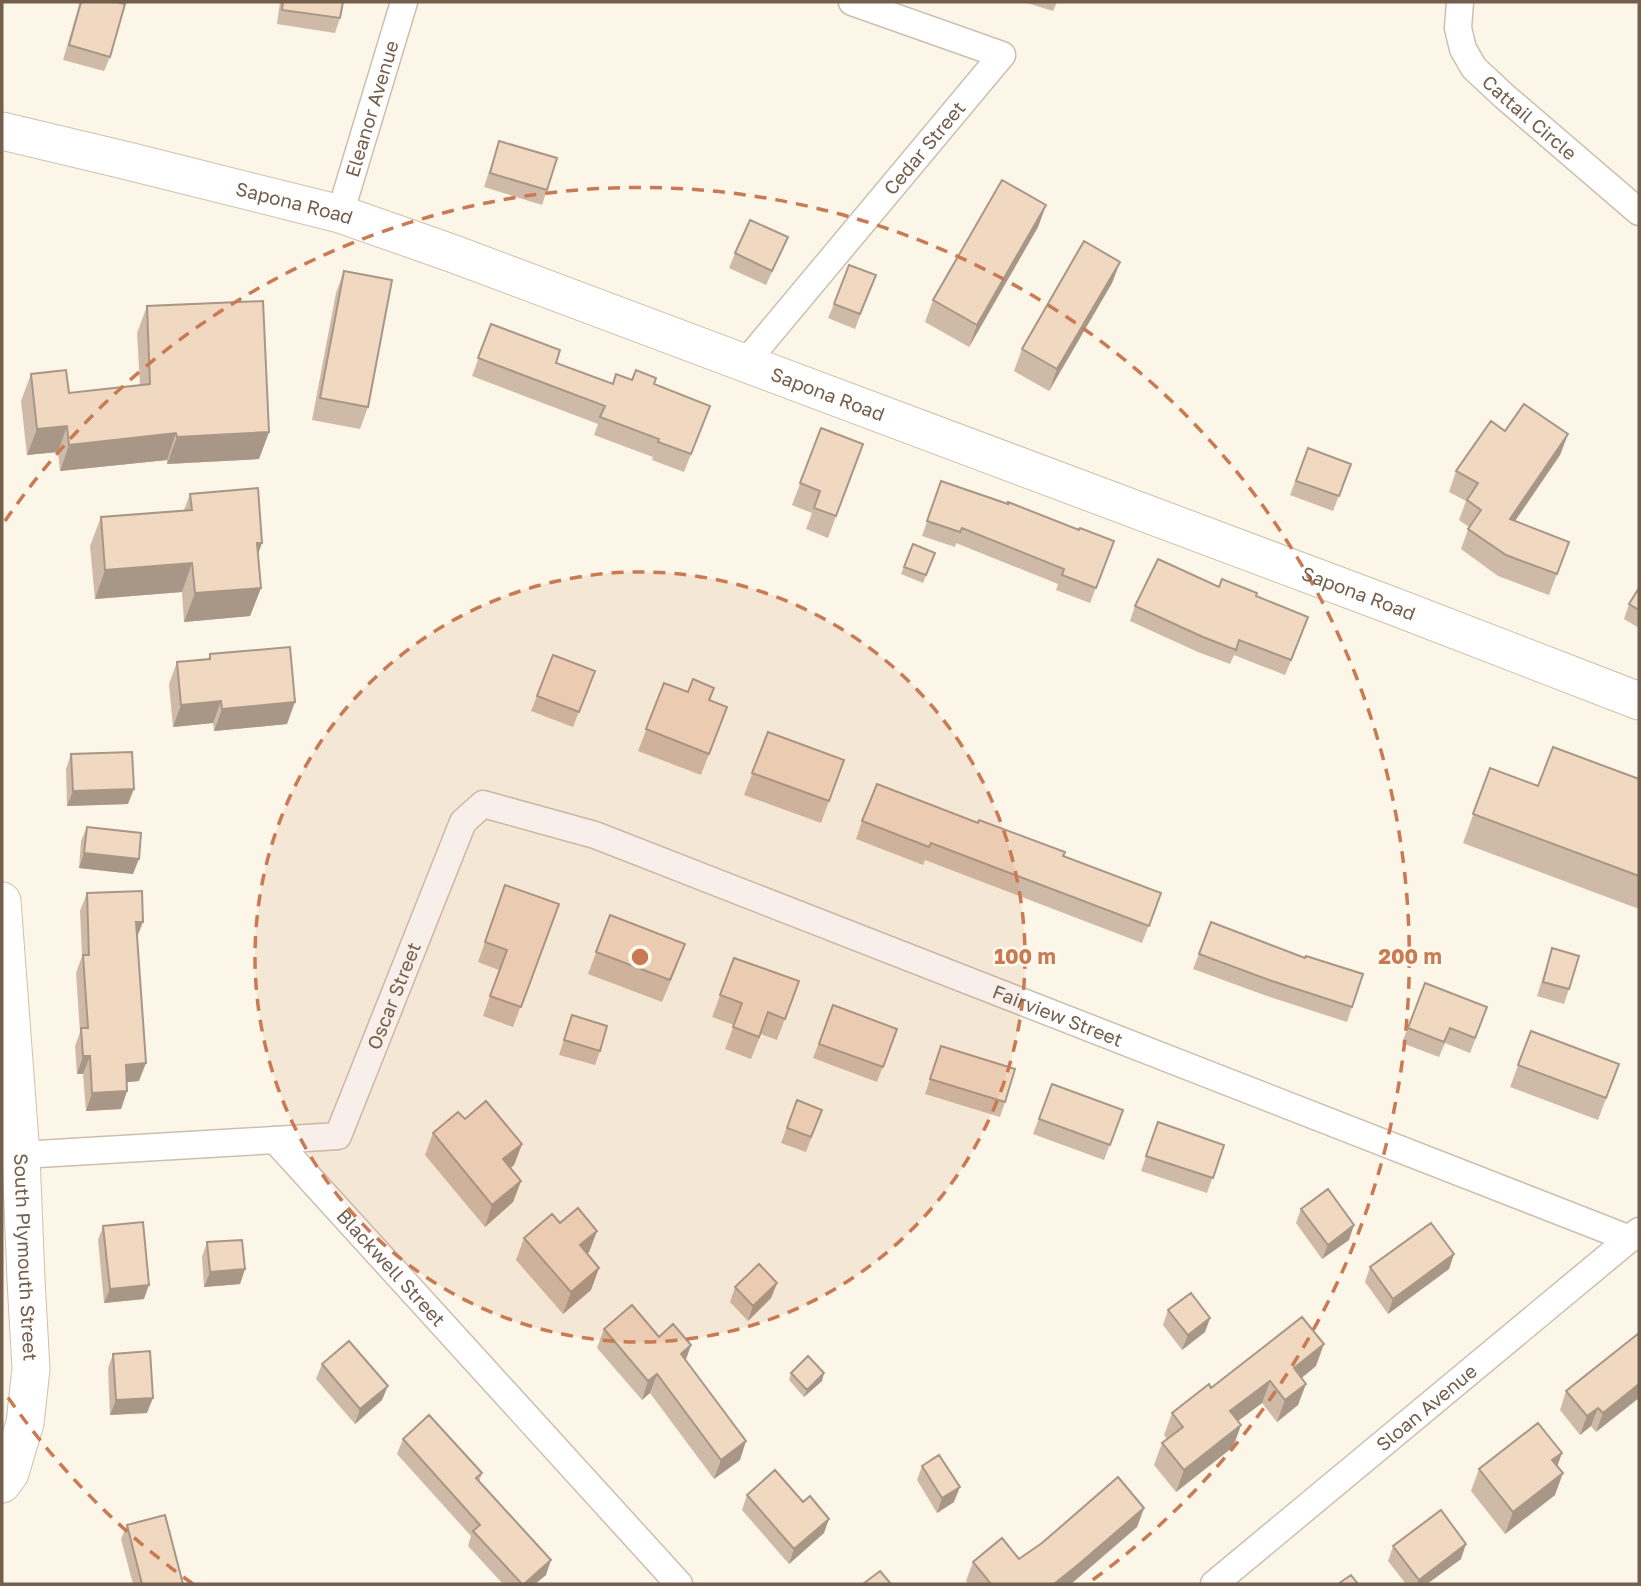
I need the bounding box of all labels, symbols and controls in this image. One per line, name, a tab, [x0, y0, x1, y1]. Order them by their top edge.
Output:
street label: Eleanor Avenue	[340, 37, 403, 180]
street label: Cattail Circle	[1478, 70, 1582, 164]
street label: Cedar Street	[878, 96, 970, 199]
street label: Sapona Road	[234, 176, 356, 229]
street label: Sapona Road	[768, 362, 888, 425]
street label: Sapona Road	[1299, 561, 1419, 625]
street label: Oscar Street	[362, 939, 425, 1053]
text: 100 m	[994, 943, 1056, 969]
text: 200 m	[1378, 943, 1442, 969]
centre of rings	[628, 945, 652, 969]
street label: Fairview Street	[990, 979, 1126, 1051]
street label: South Plymouth Street	[10, 1153, 43, 1362]
street label: Blackwell Street	[332, 1204, 451, 1331]
street label: Sloan Avenue	[1371, 1359, 1481, 1456]

